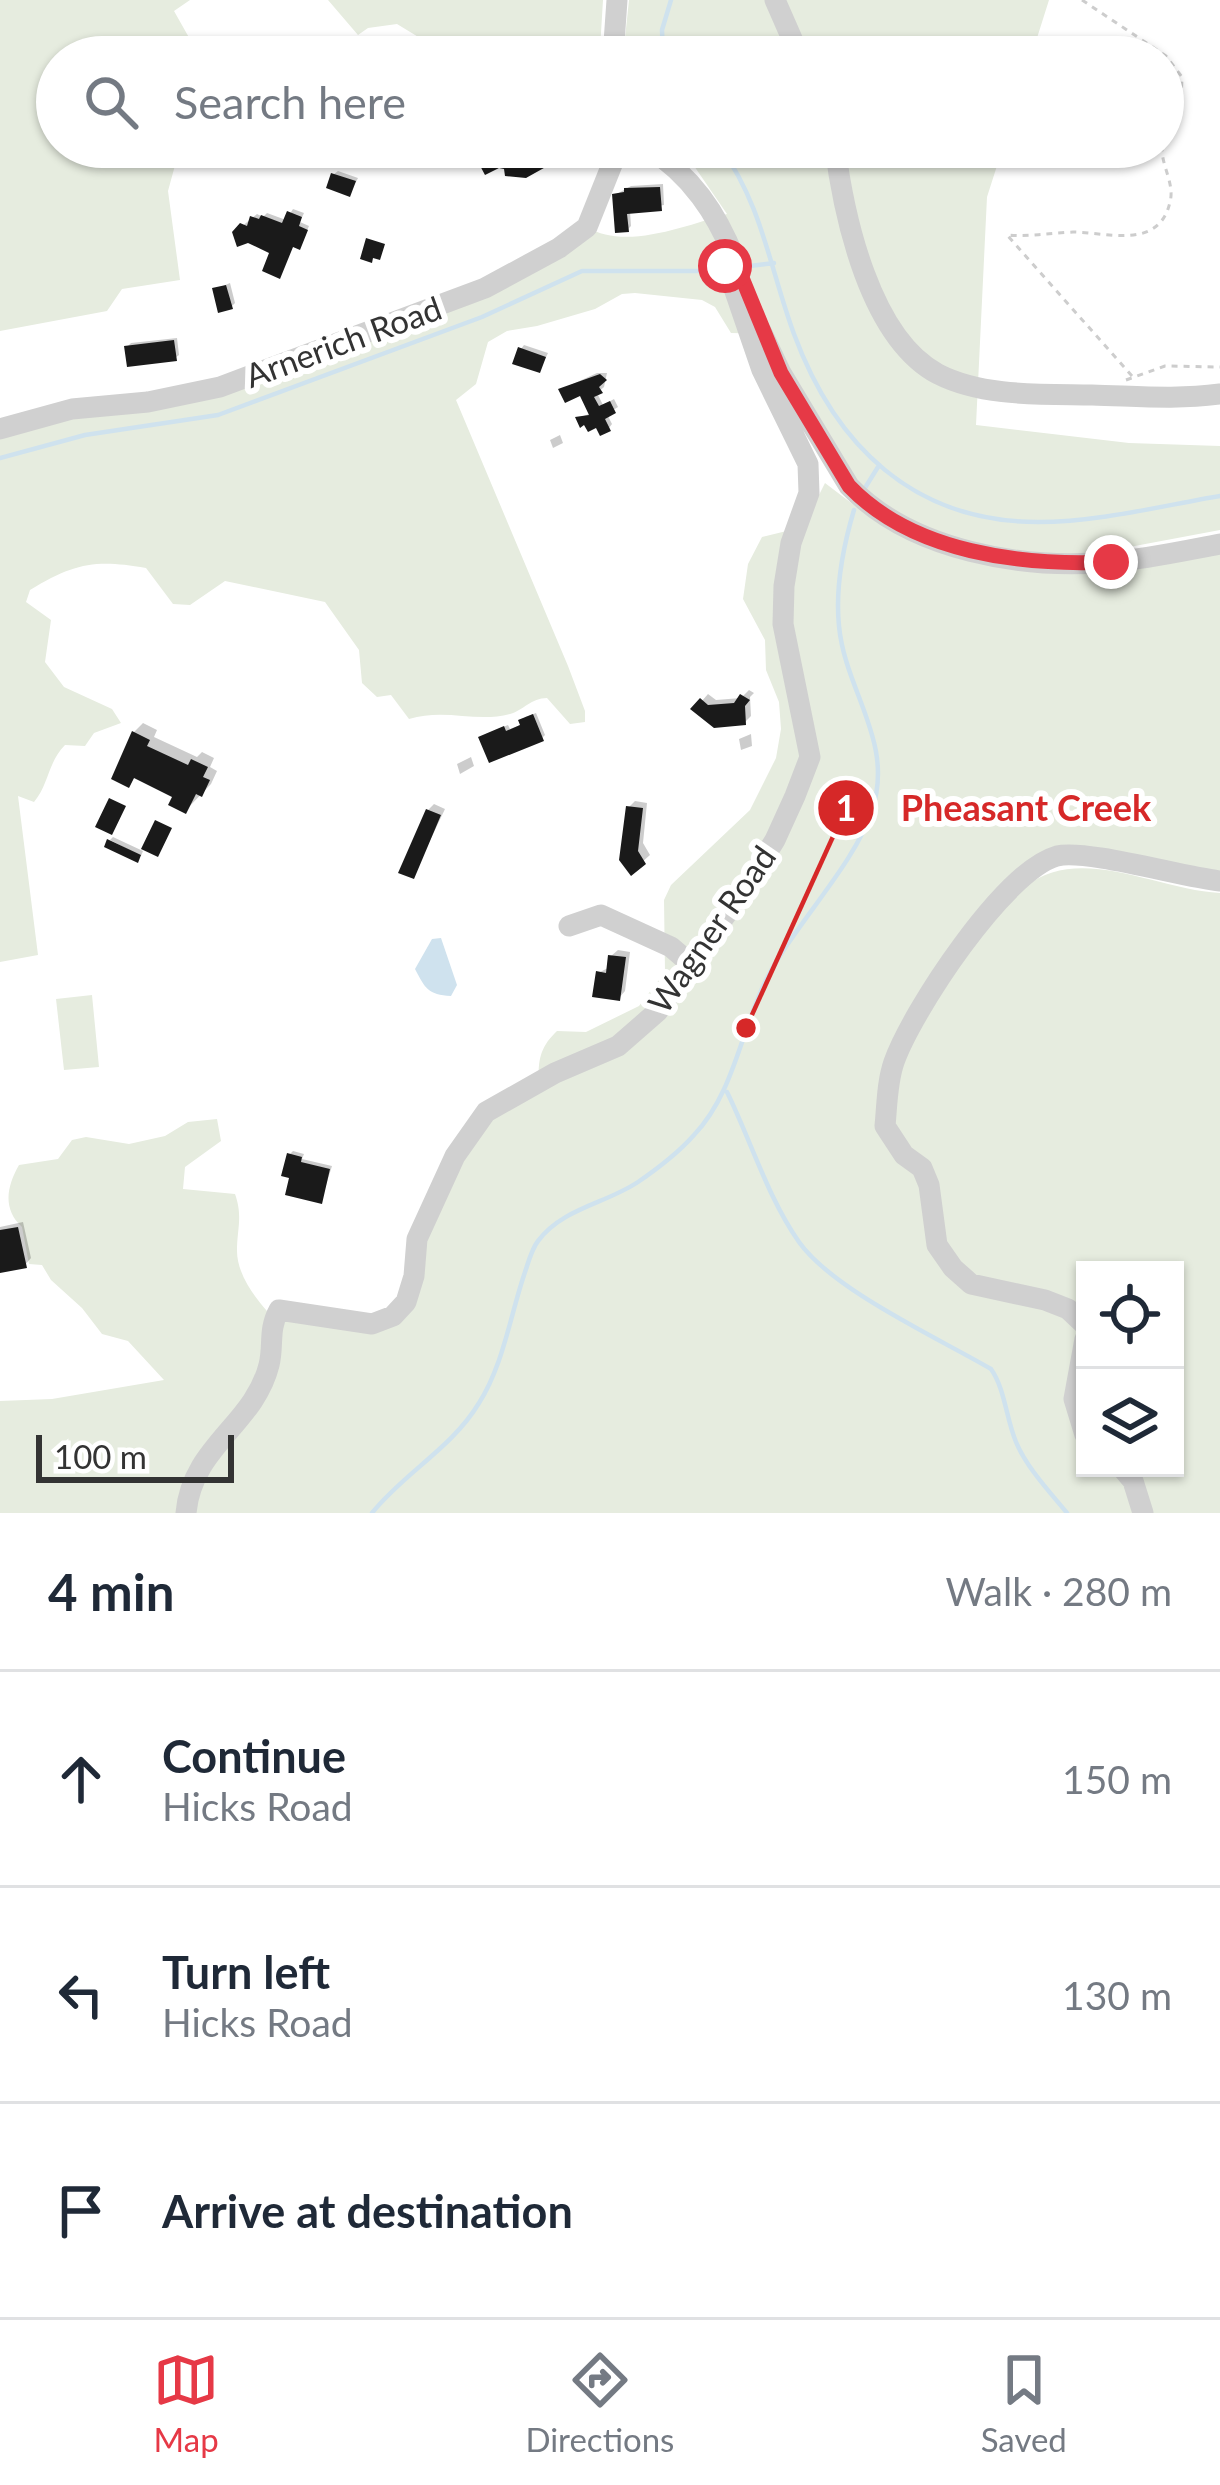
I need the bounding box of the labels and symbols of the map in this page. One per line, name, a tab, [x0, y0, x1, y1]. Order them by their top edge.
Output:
route start	[698, 239, 752, 293]
street label: Arnerich Road	[239, 287, 447, 395]
route end	[1084, 535, 1138, 589]
callout: Pheasant Creek	[816, 772, 1175, 844]
text: 1	[836, 785, 856, 829]
text: Pheasant Creek	[901, 785, 1152, 829]
street label: Wagner Road	[639, 838, 783, 1020]
scale bar	[36, 1429, 234, 1482]

